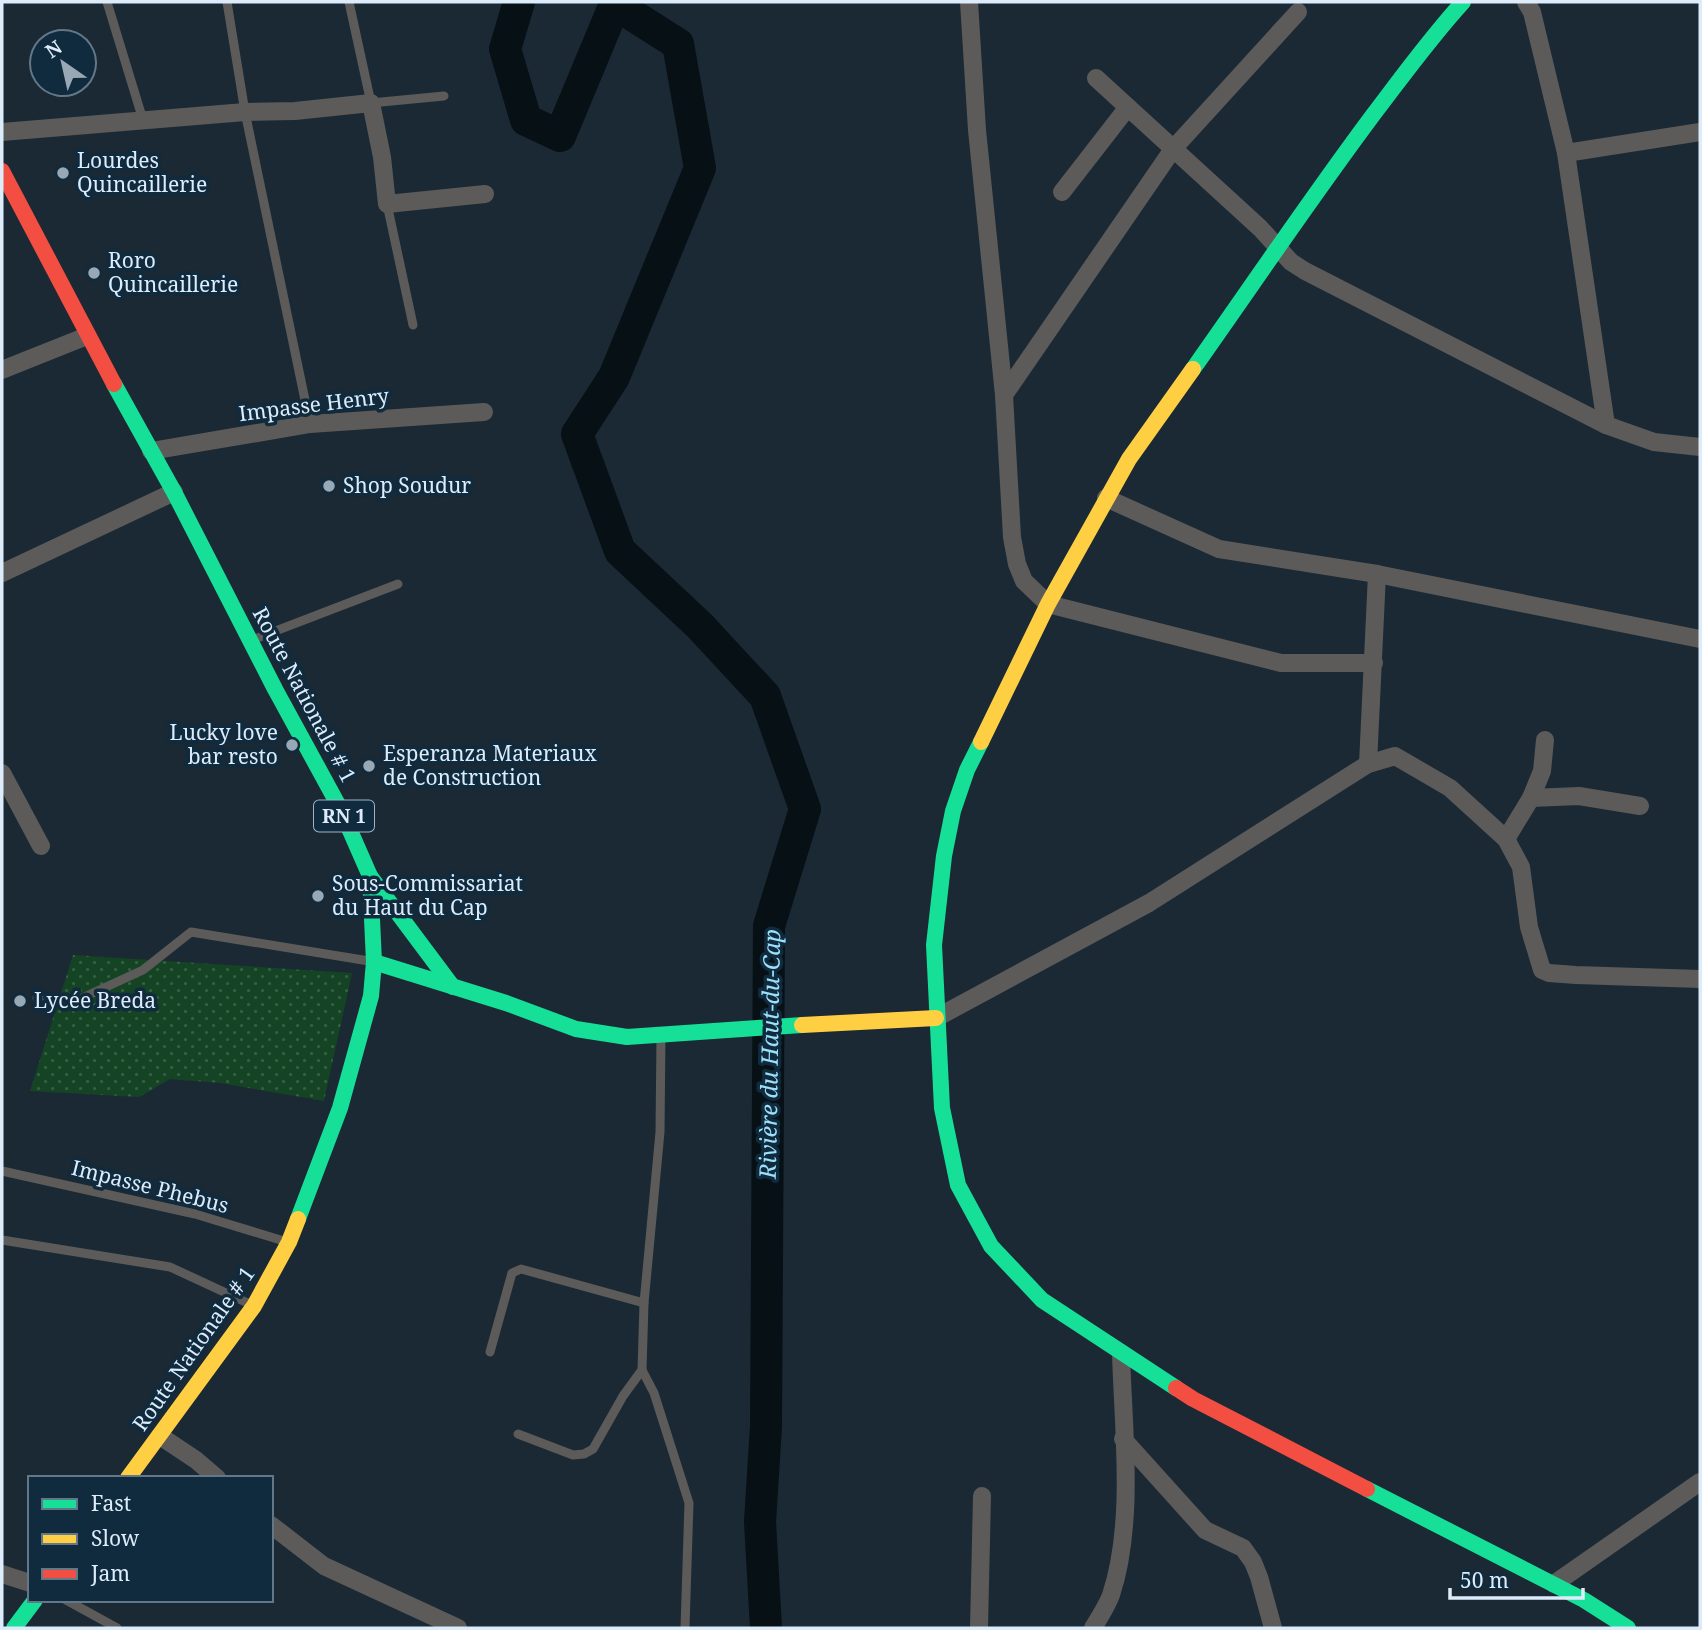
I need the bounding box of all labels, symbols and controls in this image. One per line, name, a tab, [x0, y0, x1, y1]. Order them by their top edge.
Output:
north arrow	[28, 28, 98, 98]
text: N	[40, 34, 67, 64]
place label: Lourdes Quincaillerie	[77, 146, 207, 198]
marker: Lourdes Quincaillerie	[55, 165, 71, 181]
place label: Roro Quincaillerie	[108, 246, 238, 298]
marker: Roro Quincaillerie	[86, 265, 102, 281]
street label: Impasse Henry	[237, 381, 391, 427]
place label: Shop Soudur	[343, 471, 471, 499]
marker: Shop Soudur	[321, 478, 337, 494]
street label: Route Nationale # 1	[247, 602, 363, 787]
place label: Lucky love bar resto	[170, 718, 278, 770]
marker: Lucky love bar resto	[284, 737, 300, 753]
place label: Esperanza Materiaux de Construction	[383, 739, 597, 791]
marker: Esperanza Materiaux de Construction	[361, 758, 377, 774]
road number: RN 1	[314, 800, 374, 832]
place label: Sous-Commissariat du Haut du Cap	[332, 869, 523, 921]
marker: Sous-Commissariat du Haut du Cap	[310, 888, 326, 904]
water label: Rivière du Haut-du-Cap	[751, 929, 787, 1180]
place label: Lycée Breda	[34, 986, 156, 1014]
marker: Lycée Breda	[12, 993, 28, 1009]
street label: Impasse Phebus	[69, 1153, 232, 1219]
street label: Route Nationale # 1	[126, 1261, 261, 1436]
legend	[28, 1476, 273, 1602]
text: Fast	[91, 1489, 131, 1517]
text: Slow	[91, 1524, 140, 1552]
scale bar	[1450, 1556, 1583, 1600]
text: Jam	[90, 1559, 130, 1587]
text: 50 m	[1460, 1566, 1509, 1594]

